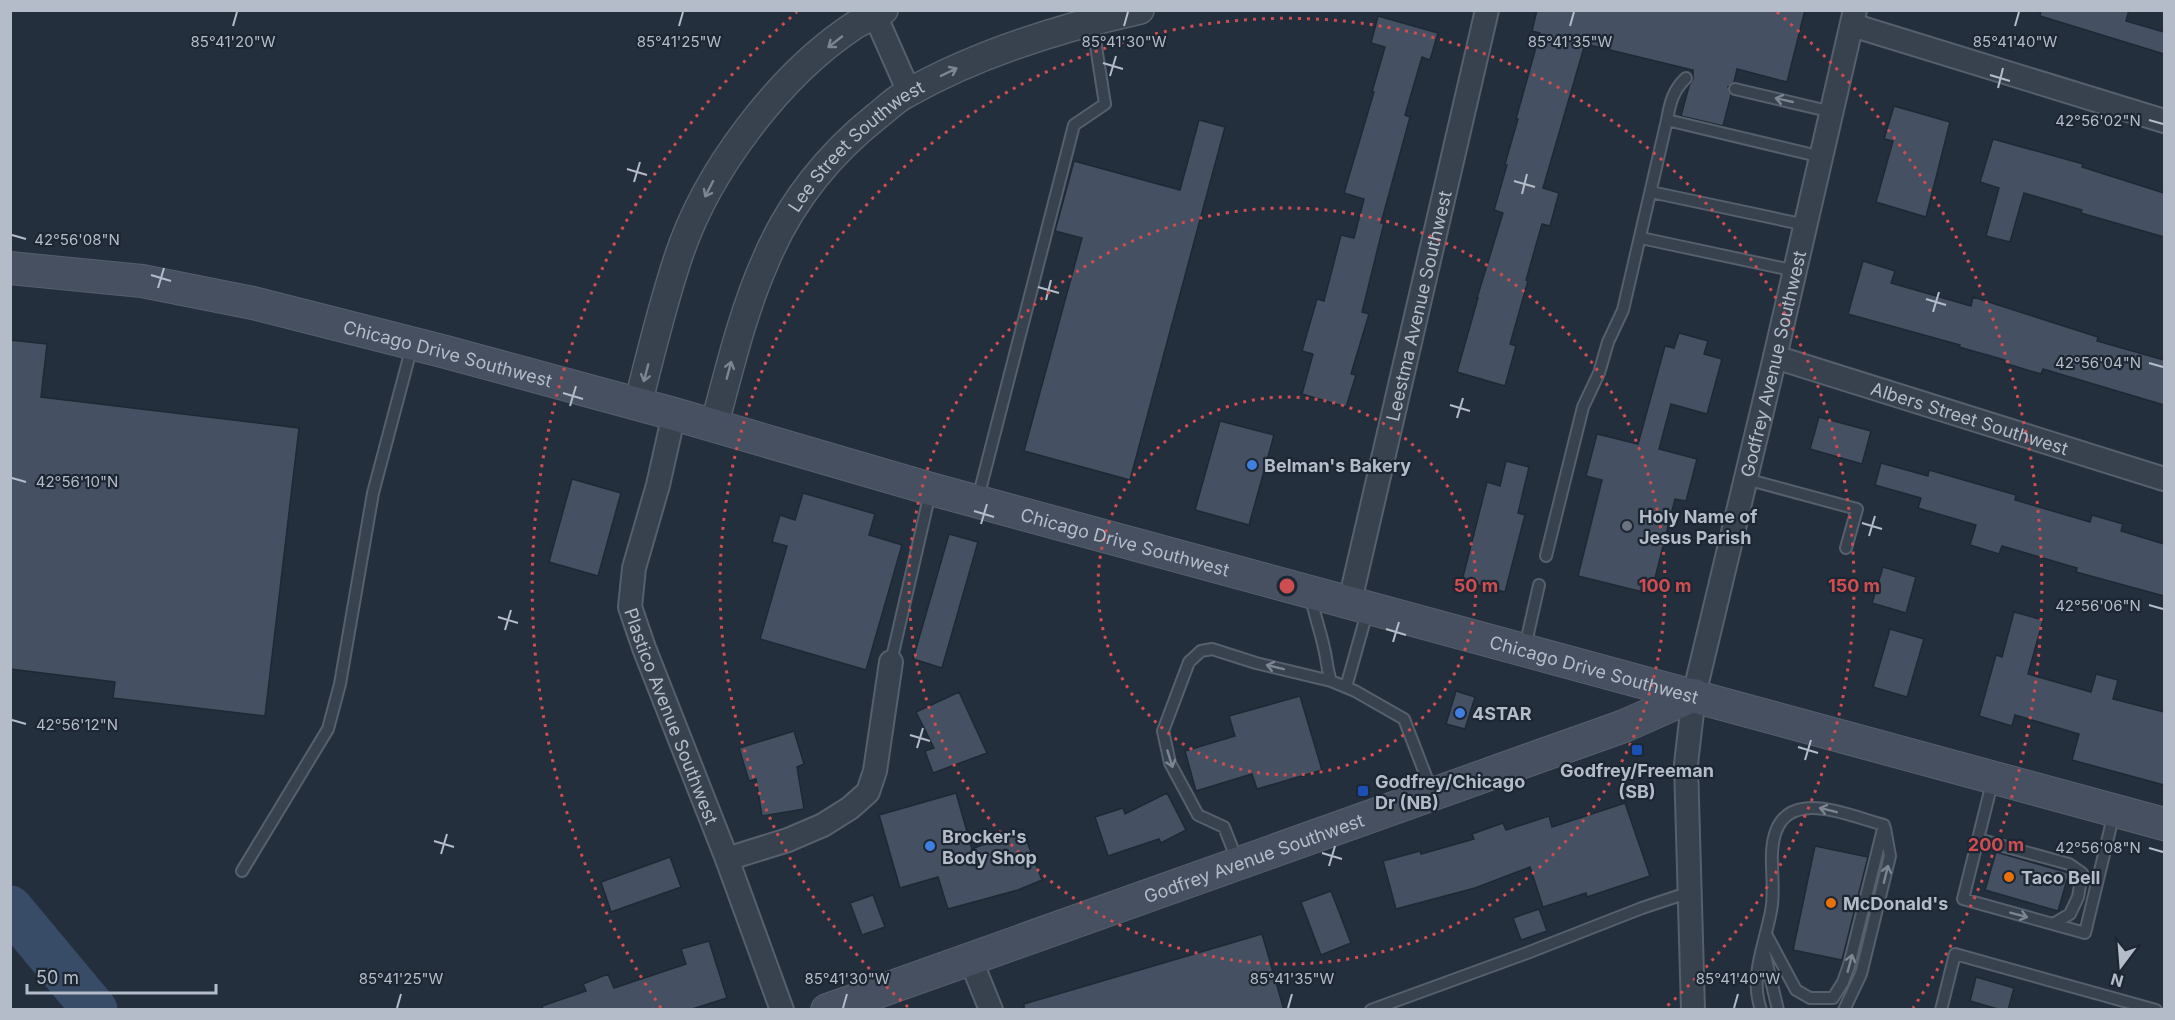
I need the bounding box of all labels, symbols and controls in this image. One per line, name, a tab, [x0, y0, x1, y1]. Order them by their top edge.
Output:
text: 85°41'20"W	[191, 32, 276, 51]
text: 85°41'25"W	[637, 32, 722, 51]
text: 85°41'30"W	[1081, 32, 1167, 51]
text: 85°41'35"W	[1528, 32, 1613, 51]
text: 85°41'40"W	[1973, 32, 2057, 51]
one-way arrow	[827, 35, 843, 48]
one-way arrow	[939, 66, 957, 78]
street label: Lee Street Southwest	[783, 76, 927, 215]
one-way arrow	[1774, 94, 1793, 106]
text: 42°56'02"N	[2055, 111, 2141, 130]
one-way arrow	[703, 180, 715, 198]
street label: Leestma Avenue Southwest	[1382, 189, 1455, 423]
text: 42°56'08"N	[34, 230, 120, 249]
street label: Godfrey Avenue Southwest	[1736, 248, 1810, 479]
street label: Chicago Drive Southwest	[341, 316, 555, 391]
text: 42°56'04"N	[2055, 353, 2141, 372]
one-way arrow	[724, 361, 735, 380]
one-way arrow	[640, 363, 651, 382]
street label: Albers Street Southwest	[1868, 377, 2071, 459]
place label: Belman's Bakery	[1264, 455, 1411, 476]
marker: Belman's Bakery	[1245, 458, 1259, 472]
text: 42°56'10"N	[36, 472, 118, 491]
street label: Chicago Drive Southwest	[1018, 503, 1232, 580]
place label: Holy Name of Jesus Parish	[1639, 506, 1757, 548]
marker: Holy Name of Jesus Parish	[1620, 519, 1634, 533]
text: 50 m	[1454, 575, 1498, 596]
text: 100 m	[1639, 575, 1691, 596]
text: 150 m	[1828, 575, 1880, 596]
centre of rings	[1277, 576, 1297, 596]
text: 42°56'06"N	[2055, 596, 2141, 615]
street label: Plastico Avenue Southwest	[621, 605, 723, 827]
street label: Chicago Drive Southwest	[1487, 631, 1701, 708]
one-way arrow	[1265, 661, 1284, 673]
place label: 4STAR	[1472, 703, 1532, 724]
marker: 4STAR	[1453, 706, 1467, 720]
text: 42°56'12"N	[36, 715, 118, 734]
marker: Godfrey/Freeman (SB)	[1630, 743, 1644, 757]
one-way arrow	[1165, 749, 1176, 768]
place label: Godfrey/Freeman (SB)	[1560, 760, 1714, 802]
place label: Godfrey/Chicago Dr (NB)	[1375, 771, 1525, 813]
marker: Godfrey/Chicago Dr (NB)	[1356, 784, 1370, 798]
one-way arrow	[1819, 804, 1838, 816]
street label: Godfrey Avenue Southwest	[1141, 809, 1367, 907]
place label: Brocker's Body Shop	[942, 826, 1037, 868]
text: 200 m	[1968, 834, 2024, 855]
text: 42°56'08"N	[2055, 838, 2141, 857]
marker: Brocker's Body Shop	[923, 839, 937, 853]
one-way arrow	[1881, 865, 1892, 884]
place label: Taco Bell	[2021, 867, 2100, 888]
marker: Taco Bell	[2002, 870, 2016, 884]
place label: McDonald's	[1843, 893, 1948, 914]
marker: McDonald's	[1824, 896, 1838, 910]
one-way arrow	[2009, 910, 2028, 921]
north arrow	[2091, 936, 2151, 996]
one-way arrow	[1845, 954, 1856, 973]
scale bar	[27, 957, 216, 995]
text: 50 m	[36, 967, 79, 988]
text: 85°41'25"W	[359, 969, 444, 988]
text: 85°41'30"W	[804, 969, 890, 988]
text: 85°41'35"W	[1250, 969, 1335, 988]
text: 85°41'40"W	[1696, 969, 1780, 988]
text: N	[2108, 969, 2125, 992]

